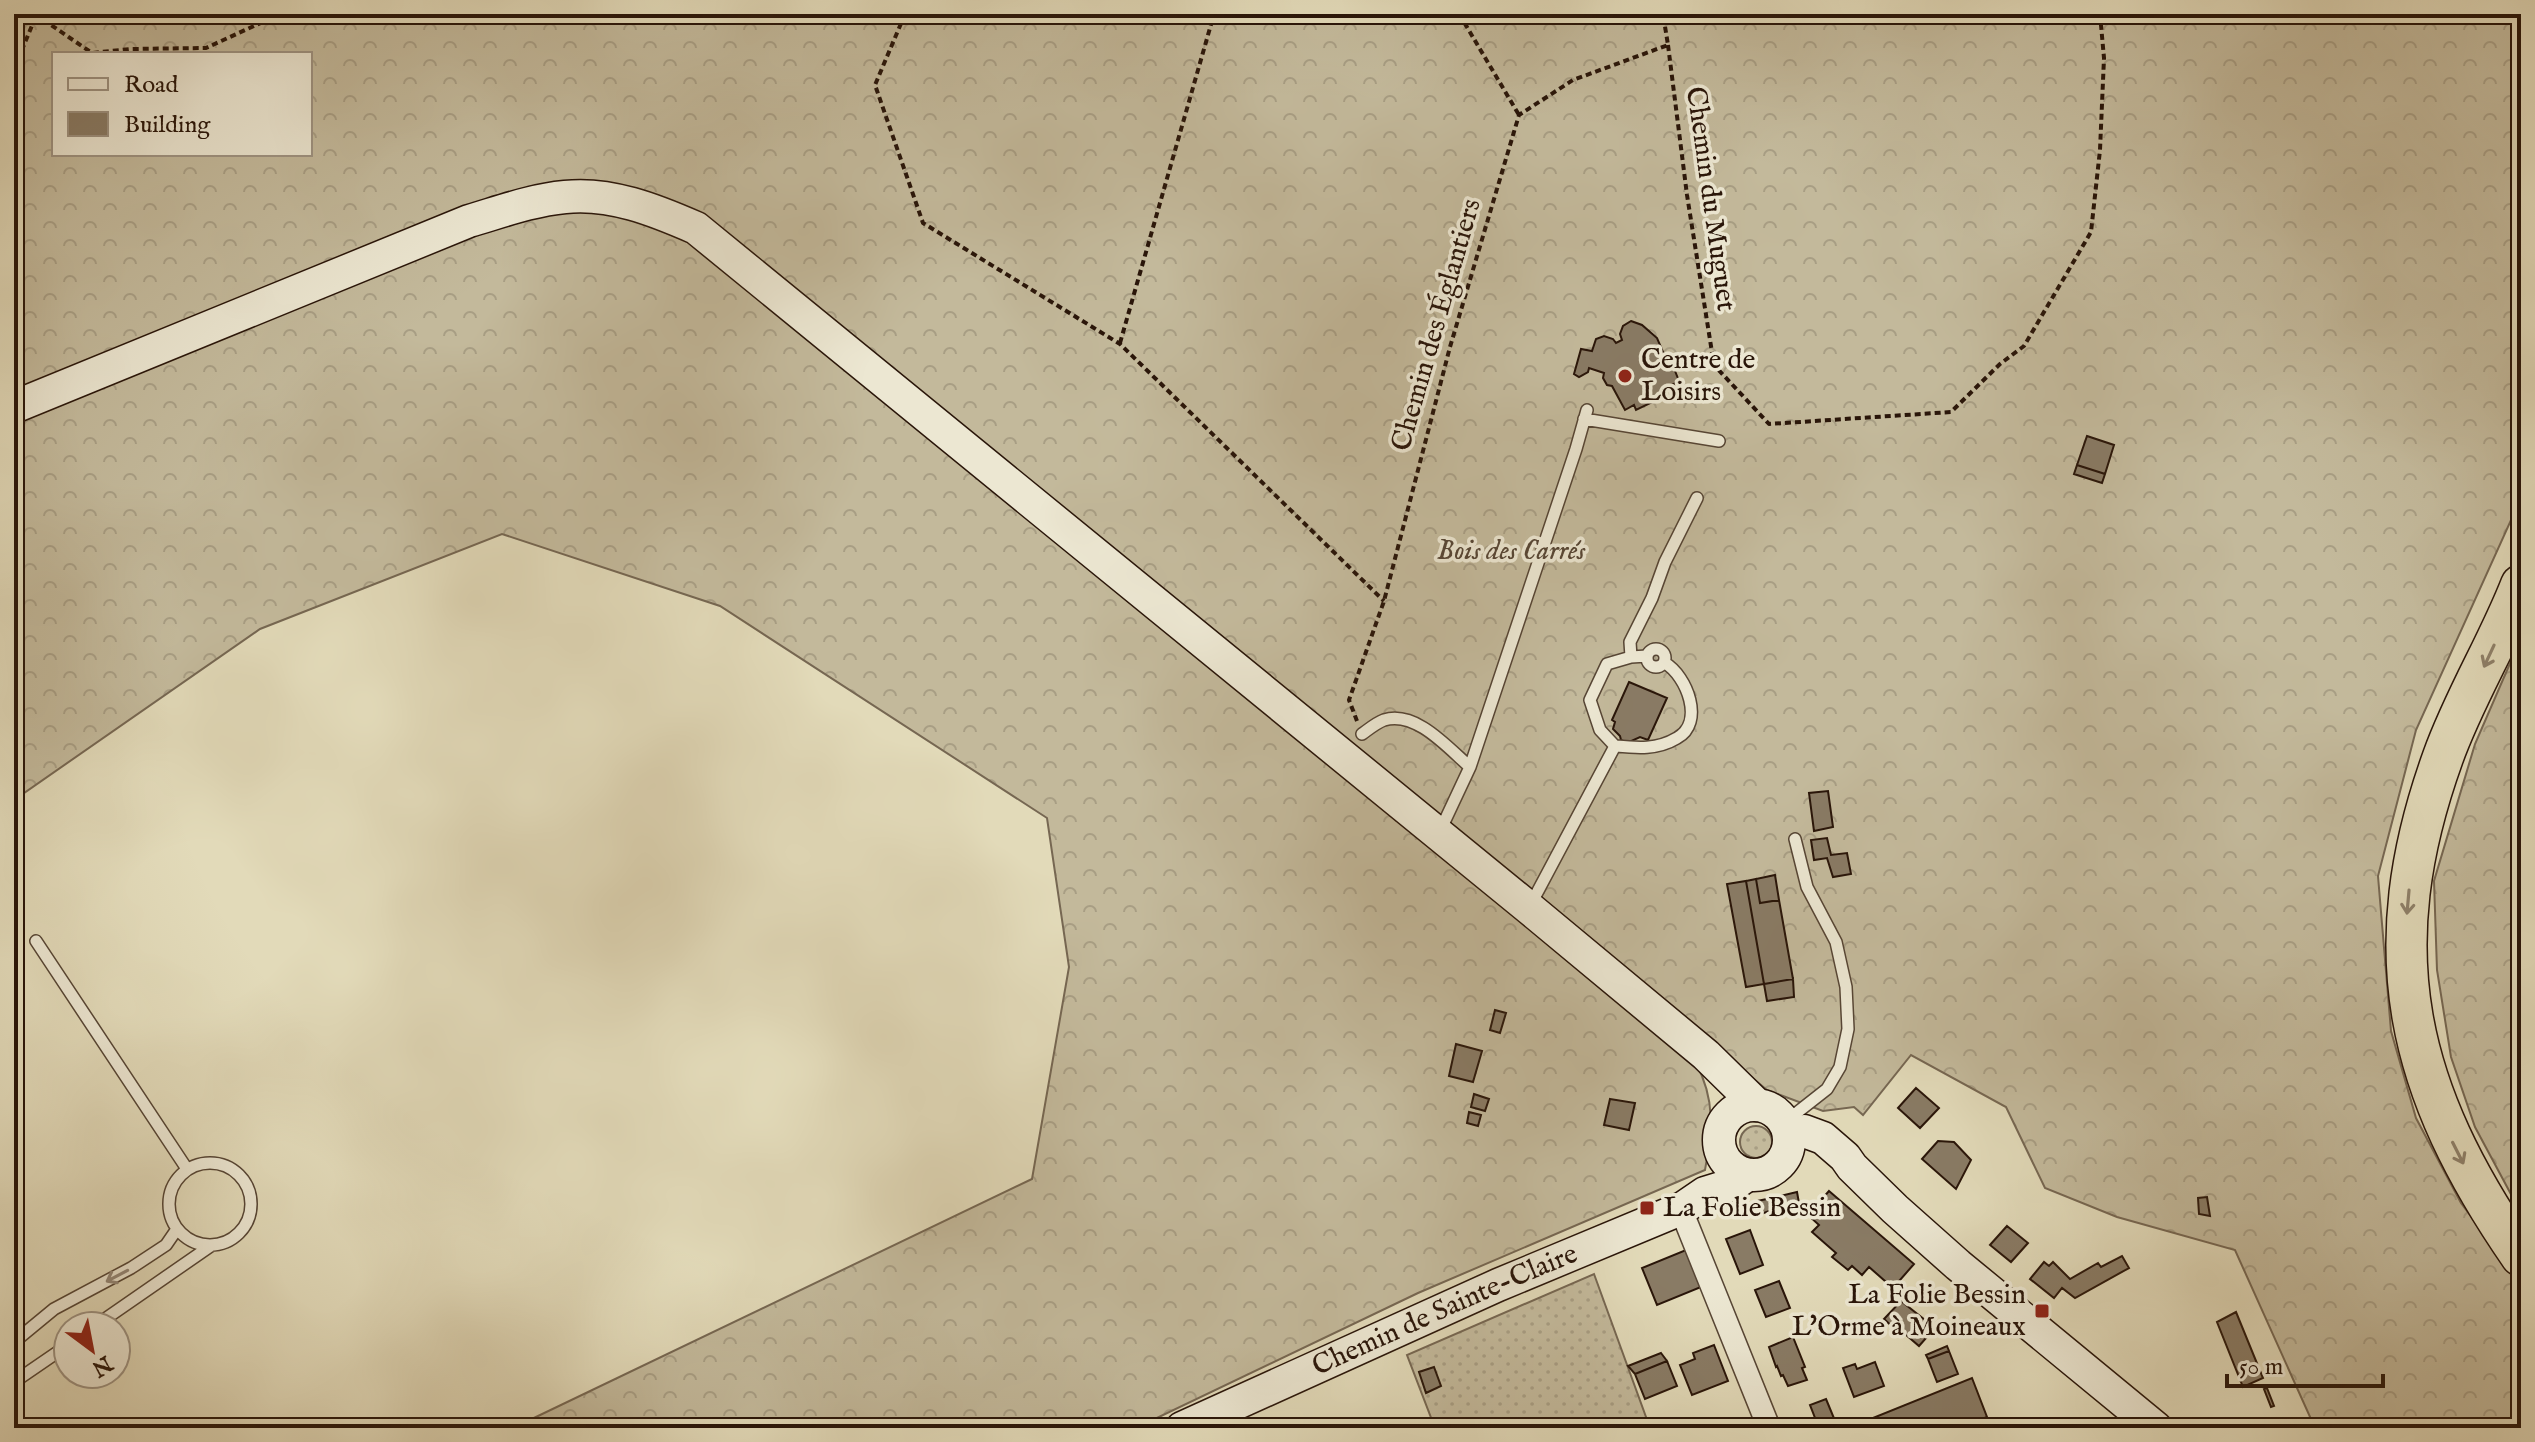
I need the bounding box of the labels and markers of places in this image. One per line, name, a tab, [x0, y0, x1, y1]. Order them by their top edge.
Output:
place label: Centre de Loisirs	[1641, 343, 1755, 410]
marker: Centre de Loisirs	[1616, 367, 1634, 385]
place label: La Folie Bessin	[1663, 1191, 1841, 1226]
marker: La Folie Bessin	[1638, 1199, 1656, 1217]
place label: La Folie Bessin L'Orme à Moineaux	[1792, 1278, 2026, 1345]
marker: La Folie Bessin L'Orme à Moineaux	[2033, 1302, 2051, 1320]

